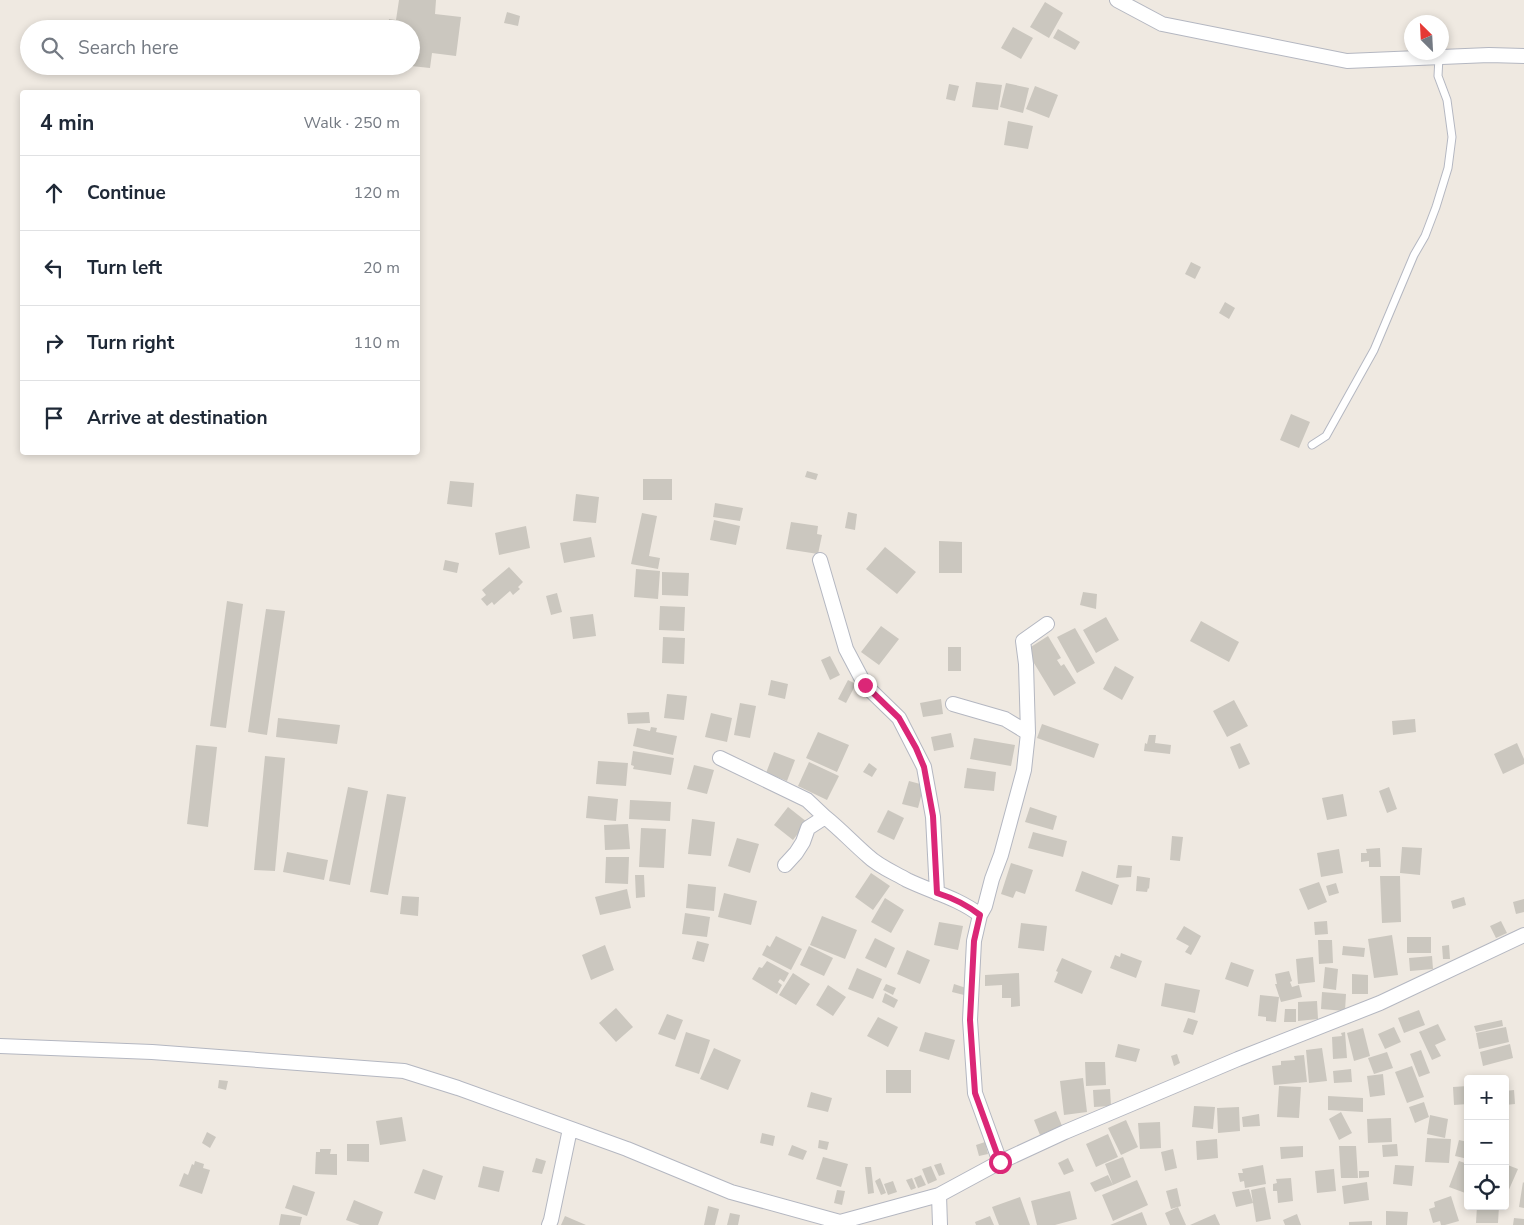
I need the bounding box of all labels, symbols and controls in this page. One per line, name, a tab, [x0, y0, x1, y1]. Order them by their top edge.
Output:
north arrow	[1404, 15, 1449, 60]
search box	[20, 20, 420, 75]
icon: search	[38, 34, 66, 62]
text: Search here	[78, 35, 179, 61]
text: 4 min	[40, 109, 94, 137]
text: Walk · 250 m	[304, 112, 400, 134]
icon: ahead	[40, 179, 68, 207]
text: Continue	[87, 180, 166, 206]
text: 120 m	[353, 182, 400, 204]
icon: left	[40, 254, 68, 282]
text: Turn left	[87, 255, 162, 281]
text: 20 m	[363, 257, 400, 279]
icon: right	[40, 329, 68, 357]
text: Turn right	[87, 330, 174, 356]
text: 110 m	[353, 332, 400, 354]
icon: arrive	[40, 404, 68, 432]
text: Arrive at destination	[87, 405, 268, 431]
route end	[854, 674, 877, 697]
map controls	[1464, 1075, 1509, 1210]
button: +	[1464, 1075, 1509, 1120]
button: −	[1464, 1120, 1509, 1165]
route start	[989, 1151, 1012, 1174]
button: locate	[1464, 1165, 1509, 1210]

